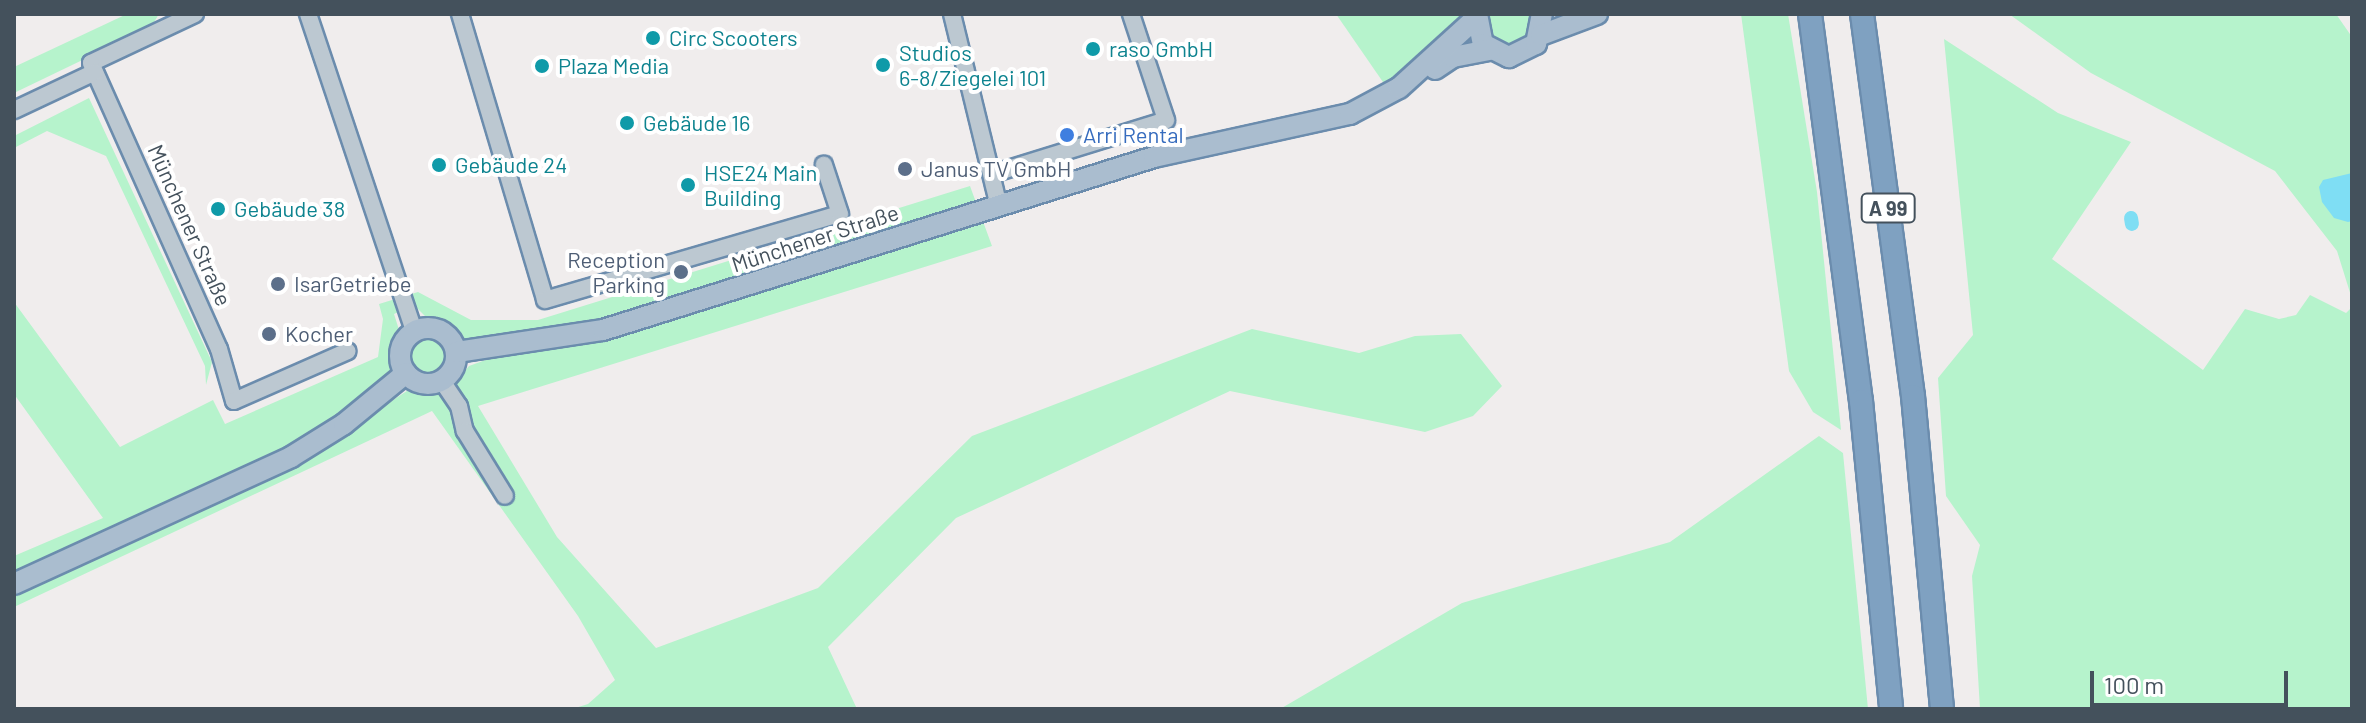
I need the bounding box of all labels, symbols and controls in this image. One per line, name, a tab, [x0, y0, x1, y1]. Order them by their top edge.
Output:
place label: Circ Scooters	[669, 25, 798, 51]
marker: Circ Scooters	[644, 29, 662, 47]
place label: raso GmbH	[1109, 36, 1213, 62]
place label: Studios 6-8/Ziegelei 101	[899, 39, 1046, 90]
marker: raso GmbH	[1084, 40, 1102, 58]
place label: Plaza Media	[558, 53, 669, 79]
marker: Studios 6-8/Ziegelei 101	[874, 56, 892, 74]
marker: Plaza Media	[533, 57, 551, 75]
place label: Gebäude 16	[643, 110, 750, 136]
marker: Gebäude 16	[618, 114, 636, 132]
place label: Arri Rental	[1083, 122, 1184, 148]
marker: Arri Rental	[1058, 126, 1076, 144]
street label: Münchener Straße	[143, 140, 237, 310]
place label: Gebäude 24	[455, 152, 567, 178]
marker: Gebäude 24	[430, 156, 448, 174]
place label: Janus TV GmbH	[921, 156, 1072, 182]
place label: HSE24 Main Building	[704, 159, 817, 210]
marker: Janus TV GmbH	[896, 160, 914, 178]
marker: HSE24 Main Building	[679, 176, 697, 194]
road number: A 99	[1860, 192, 1916, 224]
place label: Gebäude 38	[234, 196, 345, 222]
street label: Münchener Straße	[728, 199, 902, 277]
marker: Gebäude 38	[209, 200, 227, 218]
place label: Reception Parking	[567, 246, 665, 298]
marker: Reception Parking	[672, 263, 690, 281]
place label: IsarGetriebe	[294, 271, 412, 297]
marker: IsarGetriebe	[269, 275, 287, 293]
place label: Kocher	[285, 321, 353, 347]
marker: Kocher	[260, 325, 278, 343]
scale bar	[2094, 655, 2292, 705]
text: 100 m	[2104, 670, 2164, 699]

